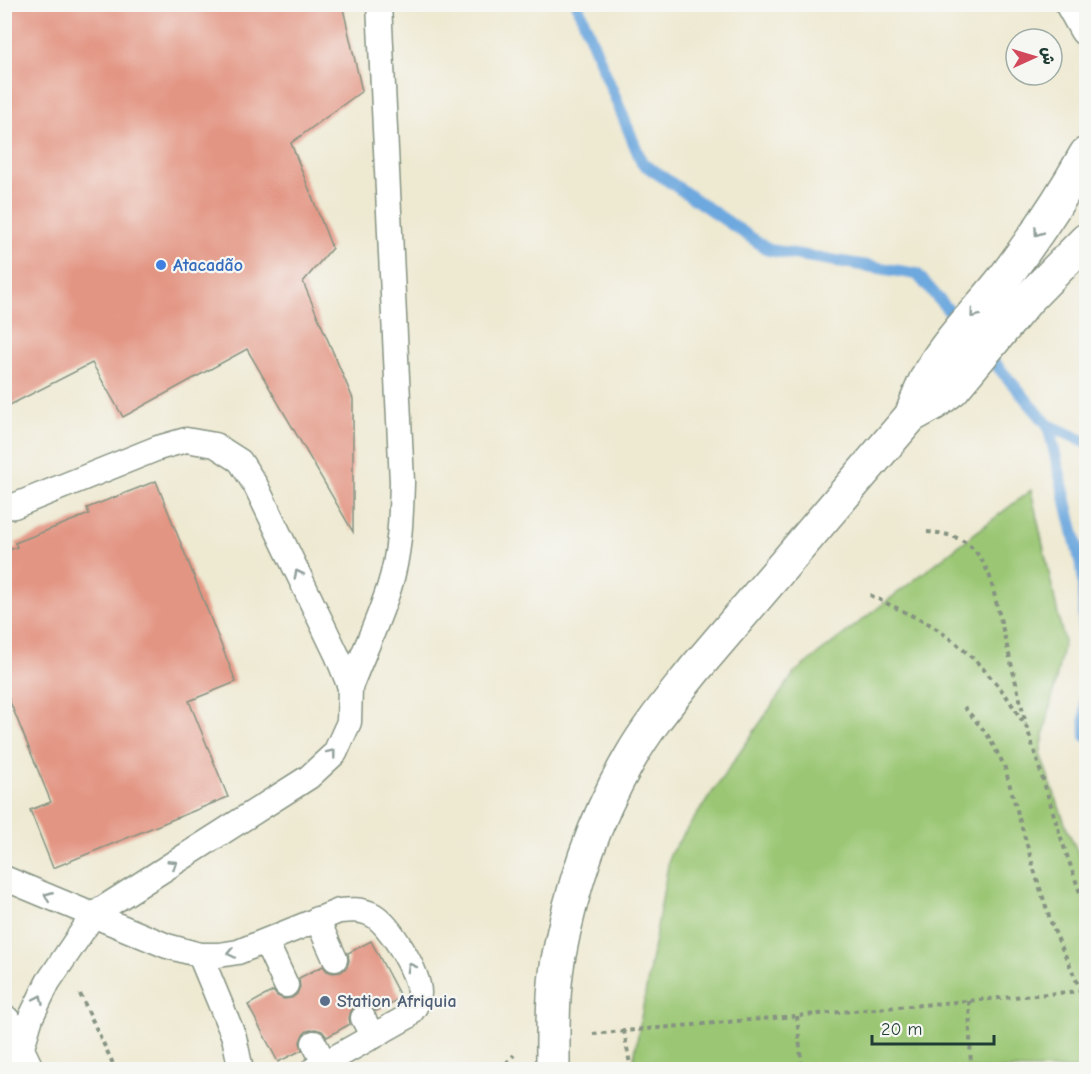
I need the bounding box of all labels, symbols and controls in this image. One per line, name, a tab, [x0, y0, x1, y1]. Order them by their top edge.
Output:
north arrow	[1004, 27, 1064, 87]
text: ش	[1038, 47, 1058, 65]
one-way arrow	[1034, 225, 1045, 236]
place label: Atacadão	[173, 255, 243, 276]
marker: Atacadão	[154, 258, 168, 272]
one-way arrow	[971, 307, 982, 318]
one-way arrow	[294, 570, 306, 581]
one-way arrow	[325, 749, 336, 760]
one-way arrow	[166, 860, 177, 871]
one-way arrow	[43, 891, 54, 903]
one-way arrow	[226, 946, 236, 959]
one-way arrow	[407, 963, 418, 973]
place label: Station Afriquia	[337, 991, 457, 1012]
marker: Station Afriquia	[318, 994, 332, 1008]
one-way arrow	[32, 995, 44, 1006]
scale bar	[872, 1008, 994, 1046]
text: 20 m	[881, 1019, 922, 1040]

